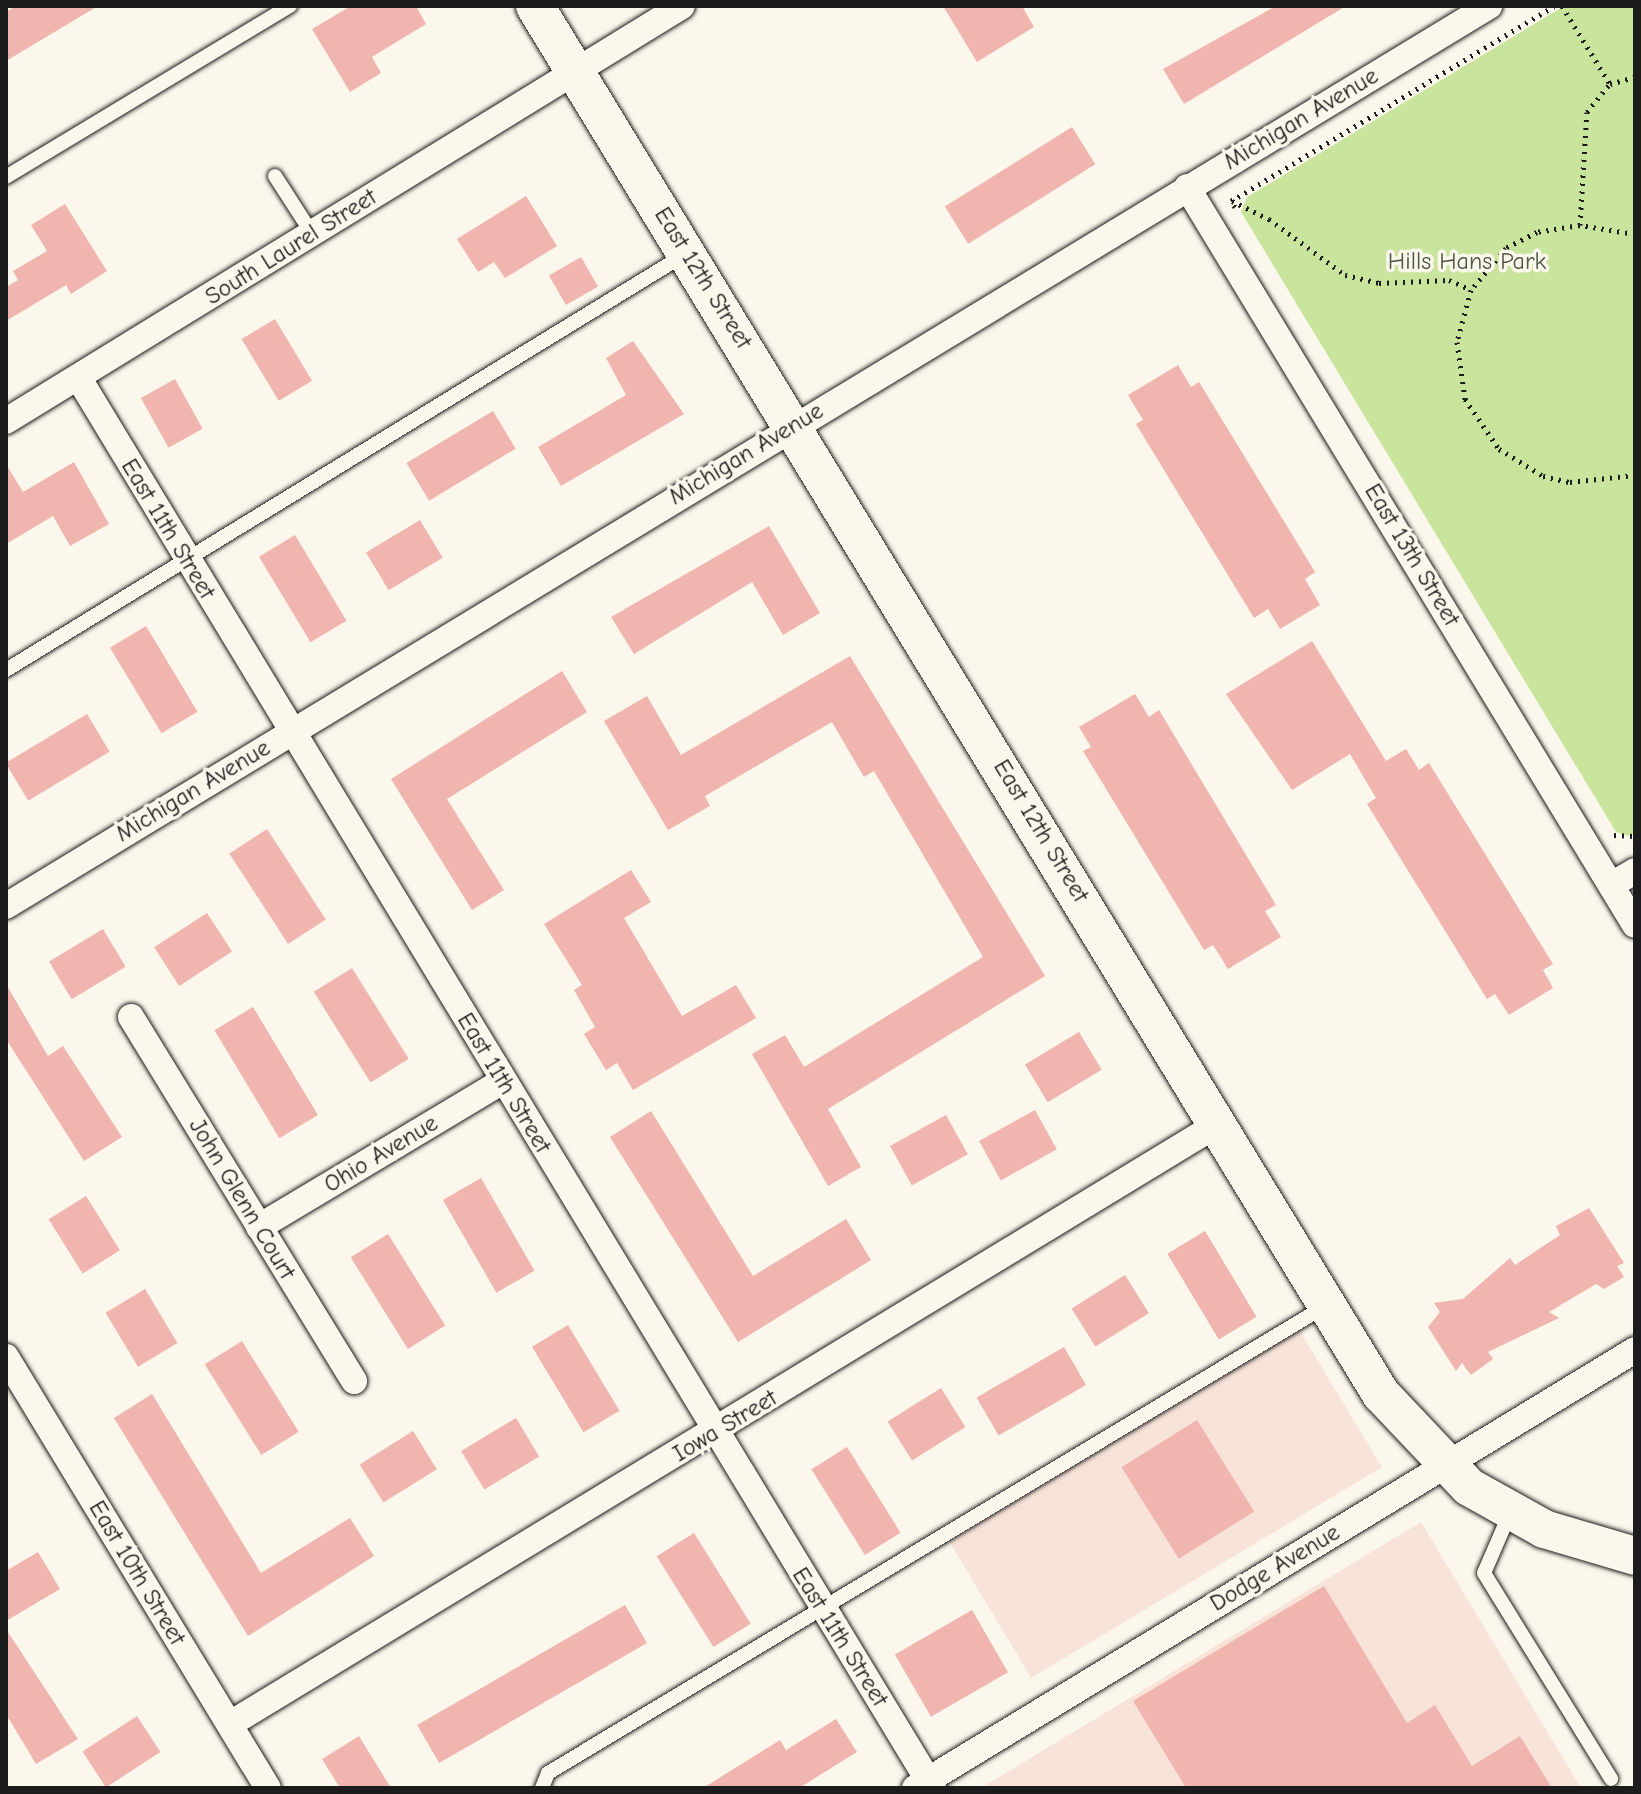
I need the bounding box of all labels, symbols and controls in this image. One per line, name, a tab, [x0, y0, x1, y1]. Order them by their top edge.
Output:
street label: Michigan Avenue	[1219, 62, 1383, 176]
street label: South Laurel Street	[200, 183, 382, 311]
street label: East 12th Street	[648, 202, 758, 354]
park label: Hills Hans Park	[1388, 248, 1546, 276]
street label: Michigan Avenue	[664, 397, 828, 511]
street label: East 11th Street	[115, 454, 221, 604]
street label: East 13th Street	[1358, 478, 1466, 632]
street label: Michigan Avenue	[111, 734, 275, 848]
street label: East 12th Street	[987, 754, 1095, 908]
street label: East 11th Street	[451, 1008, 557, 1158]
street label: Ohio Avenue	[319, 1109, 443, 1199]
street label: John Glenn Court	[183, 1113, 301, 1285]
street label: Iowa Street	[668, 1384, 782, 1468]
street label: East 10th Street	[83, 1495, 191, 1651]
street label: Dodge Avenue	[1205, 1518, 1345, 1618]
street label: East 11th Street	[786, 1562, 894, 1712]

